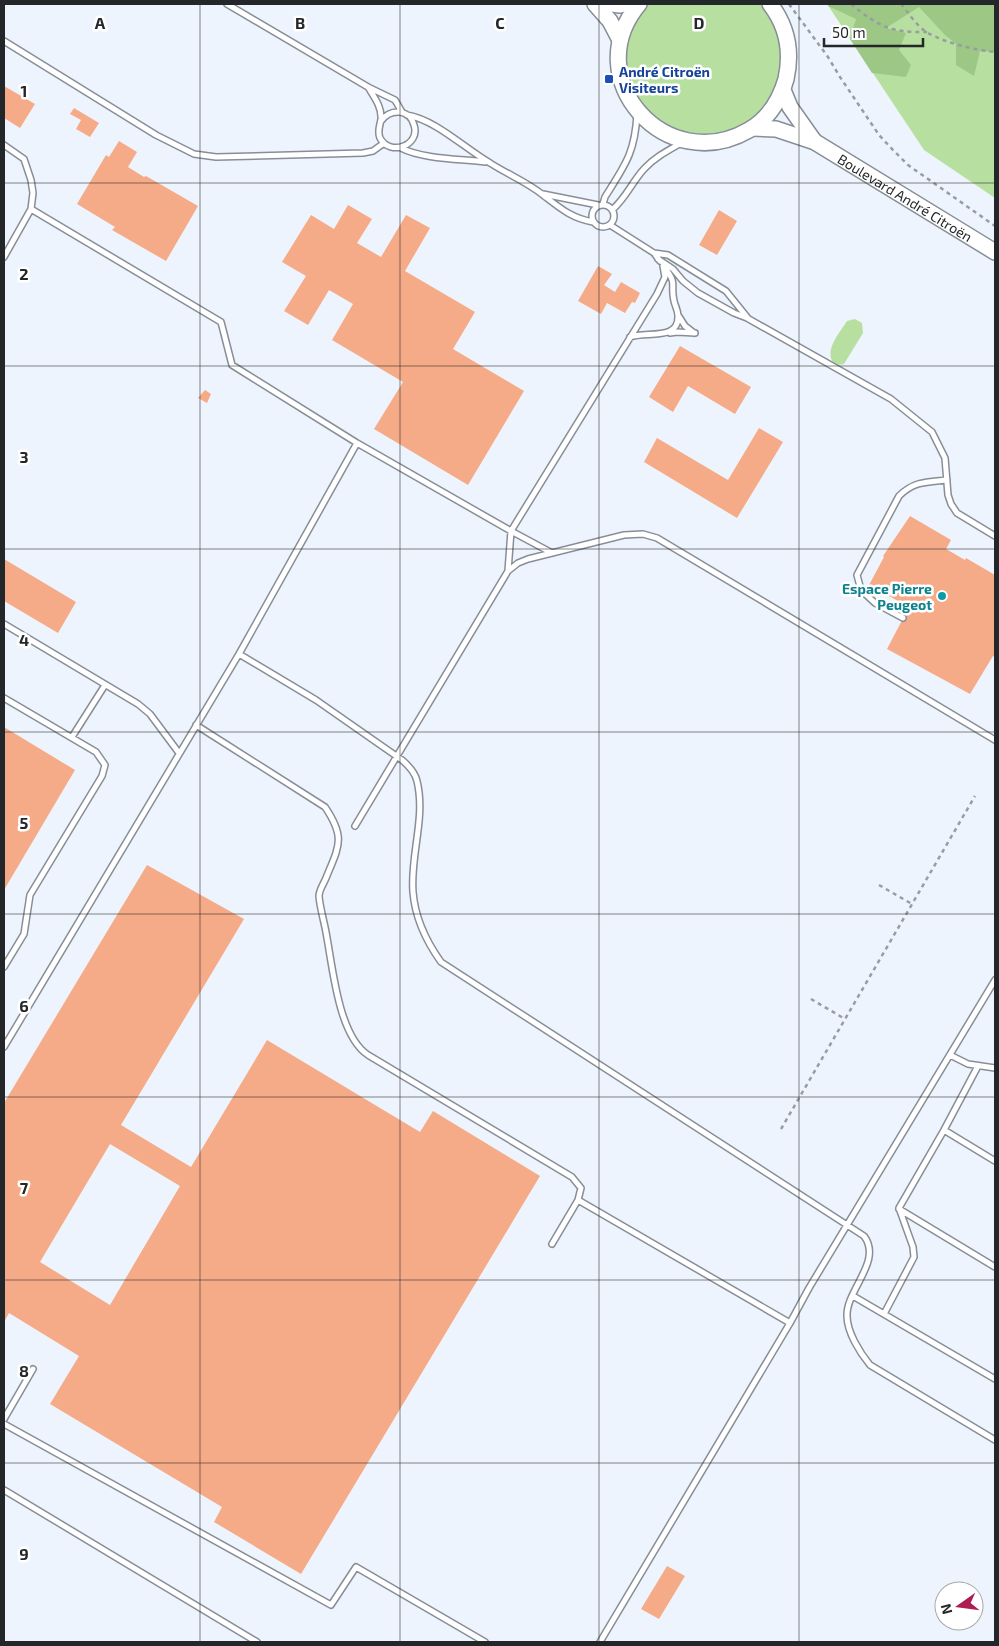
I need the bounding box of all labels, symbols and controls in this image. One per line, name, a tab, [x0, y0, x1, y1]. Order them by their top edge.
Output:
text: A	[95, 13, 106, 32]
text: B	[295, 13, 305, 32]
text: C	[495, 13, 505, 32]
text: D	[694, 13, 705, 32]
scale bar	[824, 15, 923, 47]
text: 50 m	[832, 23, 866, 41]
place label: André Citroën Visiteurs	[619, 63, 710, 96]
marker: André Citroën Visiteurs	[603, 73, 615, 85]
text: 1	[21, 81, 27, 100]
street label: Boulevard André Citroën	[835, 150, 976, 245]
text: 2	[19, 264, 29, 283]
text: 3	[19, 447, 29, 466]
place label: Espace Pierre Peugeot	[842, 580, 932, 613]
marker: Espace Pierre Peugeot	[936, 590, 948, 602]
text: 4	[19, 630, 29, 649]
text: 5	[20, 813, 29, 832]
text: 6	[19, 996, 29, 1015]
text: 7	[20, 1178, 29, 1197]
text: 8	[19, 1361, 29, 1380]
text: 9	[19, 1544, 29, 1563]
north arrow	[934, 1581, 984, 1631]
text: N	[936, 1602, 955, 1616]

